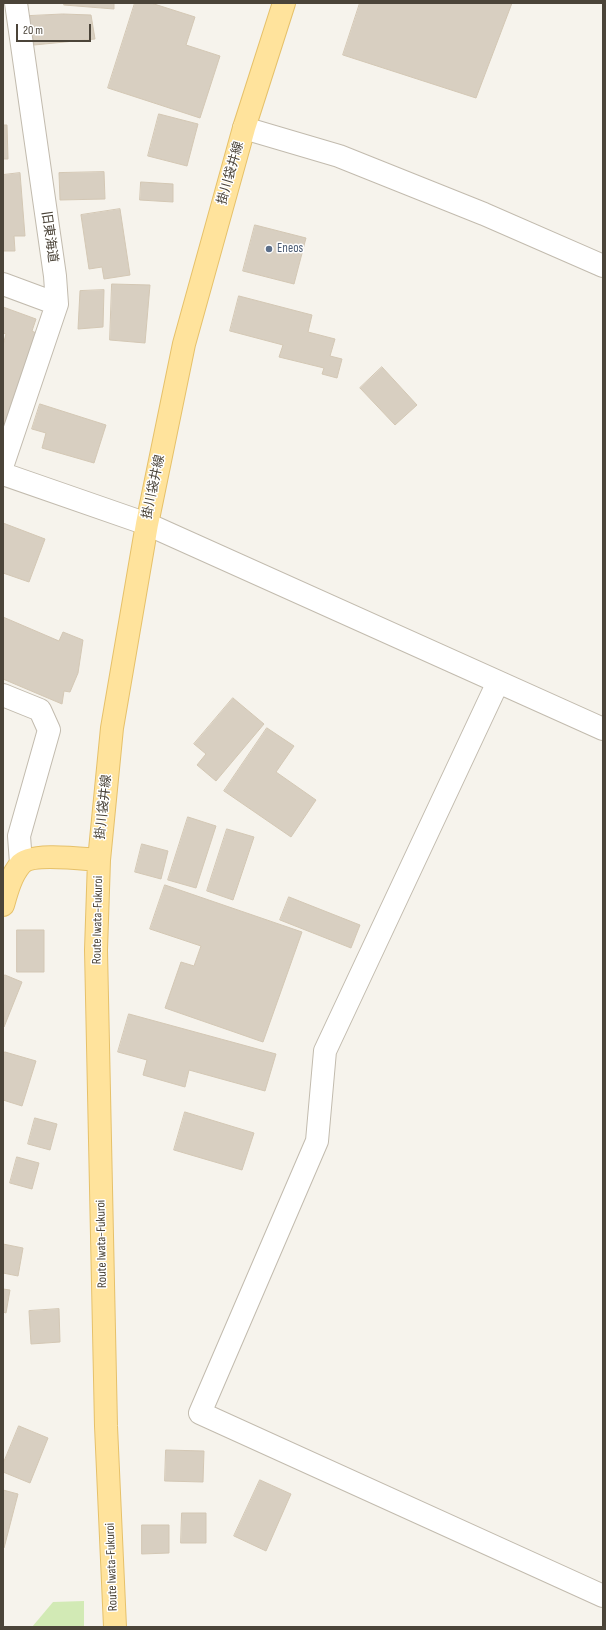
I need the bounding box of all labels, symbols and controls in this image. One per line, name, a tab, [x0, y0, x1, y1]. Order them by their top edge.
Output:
scale bar	[18, 16, 93, 42]
text: 20 m	[23, 23, 43, 38]
street label: 掛川袋井線	[215, 140, 247, 206]
street label: 旧東海道	[38, 210, 60, 264]
place label: Eneos	[277, 241, 303, 257]
marker: Eneos	[264, 244, 274, 254]
street label: 掛川袋井線	[140, 454, 168, 520]
street label: 掛川袋井線	[93, 774, 115, 840]
street label: Route Iwata-Fukuroi	[89, 876, 107, 964]
street label: Route Iwata-Fukuroi	[93, 1200, 111, 1288]
street label: Route Iwata-Fukuroi	[103, 1523, 121, 1611]

